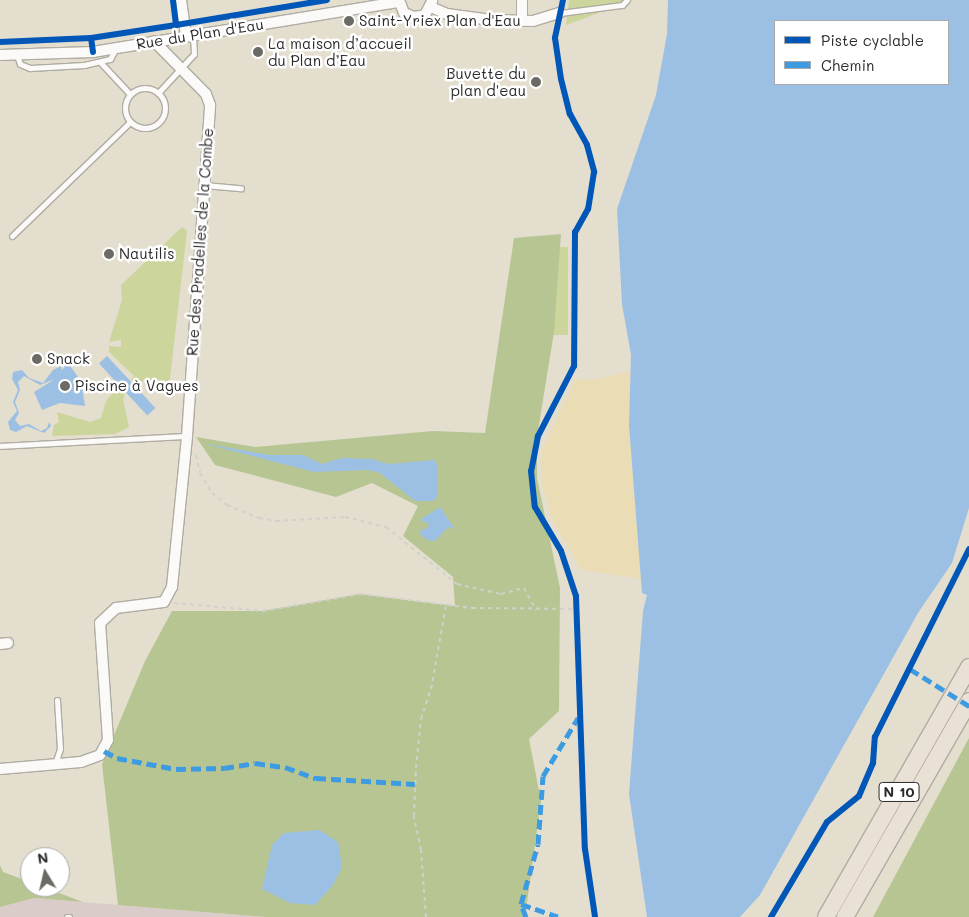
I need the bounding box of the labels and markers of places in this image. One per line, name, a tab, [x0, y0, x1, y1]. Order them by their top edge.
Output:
place label: Saint-Yriex Plan d'Eau	[359, 12, 521, 30]
marker: Saint-Yriex Plan d'Eau	[343, 15, 355, 27]
place label: La maison d’accueil du Plan d’Eau	[268, 34, 412, 69]
marker: La maison d’accueil du Plan d’Eau	[252, 46, 264, 58]
place label: Buvette du plan d'eau	[446, 64, 526, 99]
marker: Buvette du plan d'eau	[530, 76, 542, 88]
place label: Nautilis	[119, 245, 174, 263]
marker: Nautilis	[103, 248, 115, 260]
place label: Snack	[47, 350, 90, 368]
marker: Snack	[31, 353, 43, 365]
place label: Piscine à Vagues	[75, 377, 198, 395]
marker: Piscine à Vagues	[59, 380, 71, 392]

